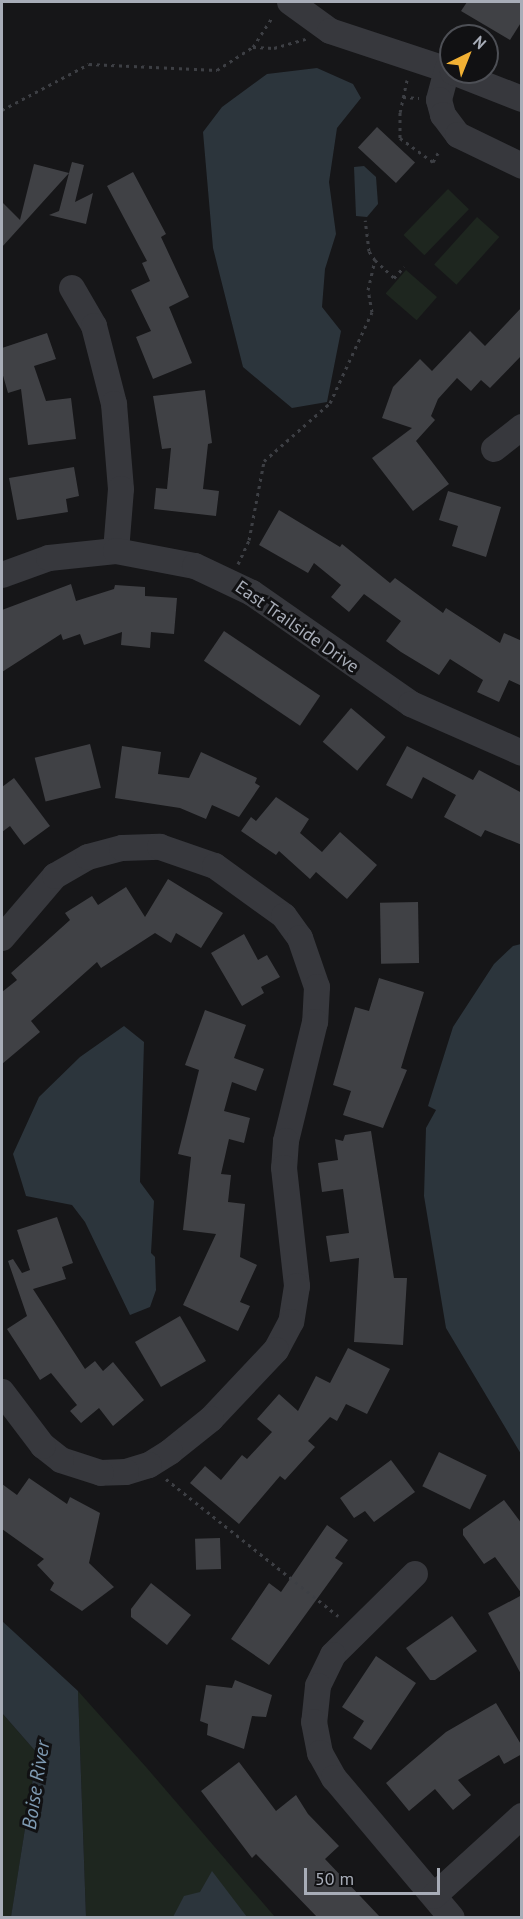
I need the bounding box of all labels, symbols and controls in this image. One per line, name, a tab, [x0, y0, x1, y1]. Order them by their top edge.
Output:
north arrow	[439, 24, 499, 84]
text: N	[469, 31, 491, 53]
street label: East Trailside Drive	[231, 576, 363, 678]
water label: Boise River	[17, 1739, 55, 1831]
scale bar	[307, 1856, 444, 1894]
text: 50 m	[315, 1867, 354, 1890]

